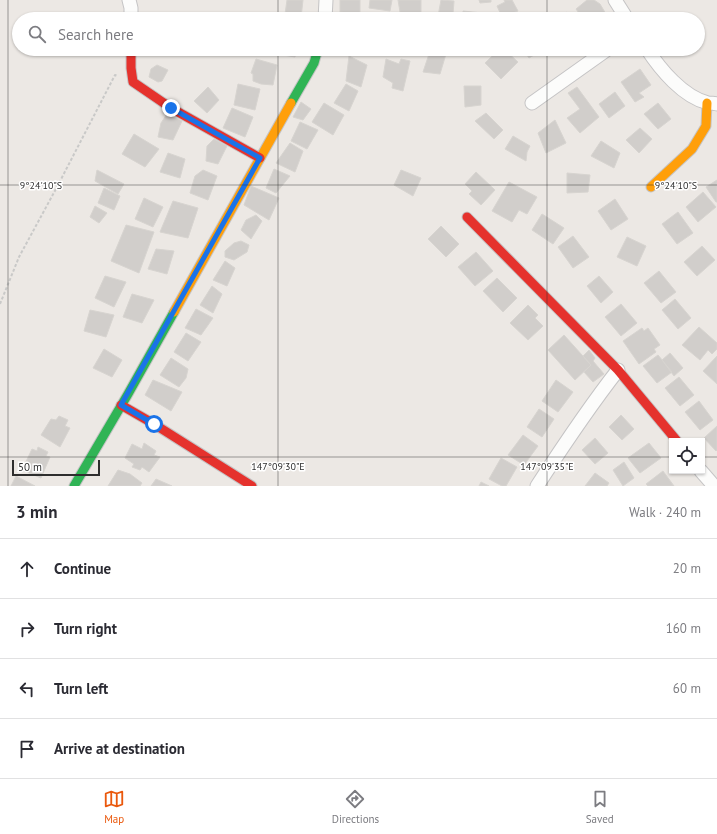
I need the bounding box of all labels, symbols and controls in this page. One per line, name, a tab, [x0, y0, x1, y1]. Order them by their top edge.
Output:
search box	[12, 12, 705, 56]
icon: search	[26, 23, 48, 45]
text: Search here	[58, 25, 134, 44]
route end	[162, 99, 180, 117]
text: 9°24'10"S	[20, 179, 62, 192]
text: 9°24'10"S	[655, 179, 697, 192]
route start	[145, 415, 163, 433]
map controls	[669, 438, 705, 474]
button: locate	[669, 438, 705, 474]
scale bar	[12, 458, 100, 477]
text: 50 m	[18, 460, 42, 474]
text: 147°09'30"E	[251, 460, 305, 473]
text: 147°09'35"E	[520, 460, 574, 473]
text: 3 min	[16, 501, 57, 523]
text: Walk · 240 m	[629, 504, 701, 521]
icon: ahead	[16, 558, 38, 580]
text: Continue	[54, 559, 111, 578]
text: 20 m	[673, 560, 701, 577]
icon: right	[16, 618, 38, 640]
text: Turn right	[54, 619, 117, 638]
text: 160 m	[666, 620, 701, 637]
icon: left	[16, 678, 38, 700]
text: Turn left	[54, 679, 108, 698]
text: 60 m	[673, 680, 701, 697]
icon: arrive	[16, 738, 38, 760]
text: Arrive at destination	[54, 739, 185, 758]
tab: Map	[103, 788, 125, 826]
tab: Directions	[332, 788, 379, 826]
tab: Saved	[586, 788, 614, 826]

